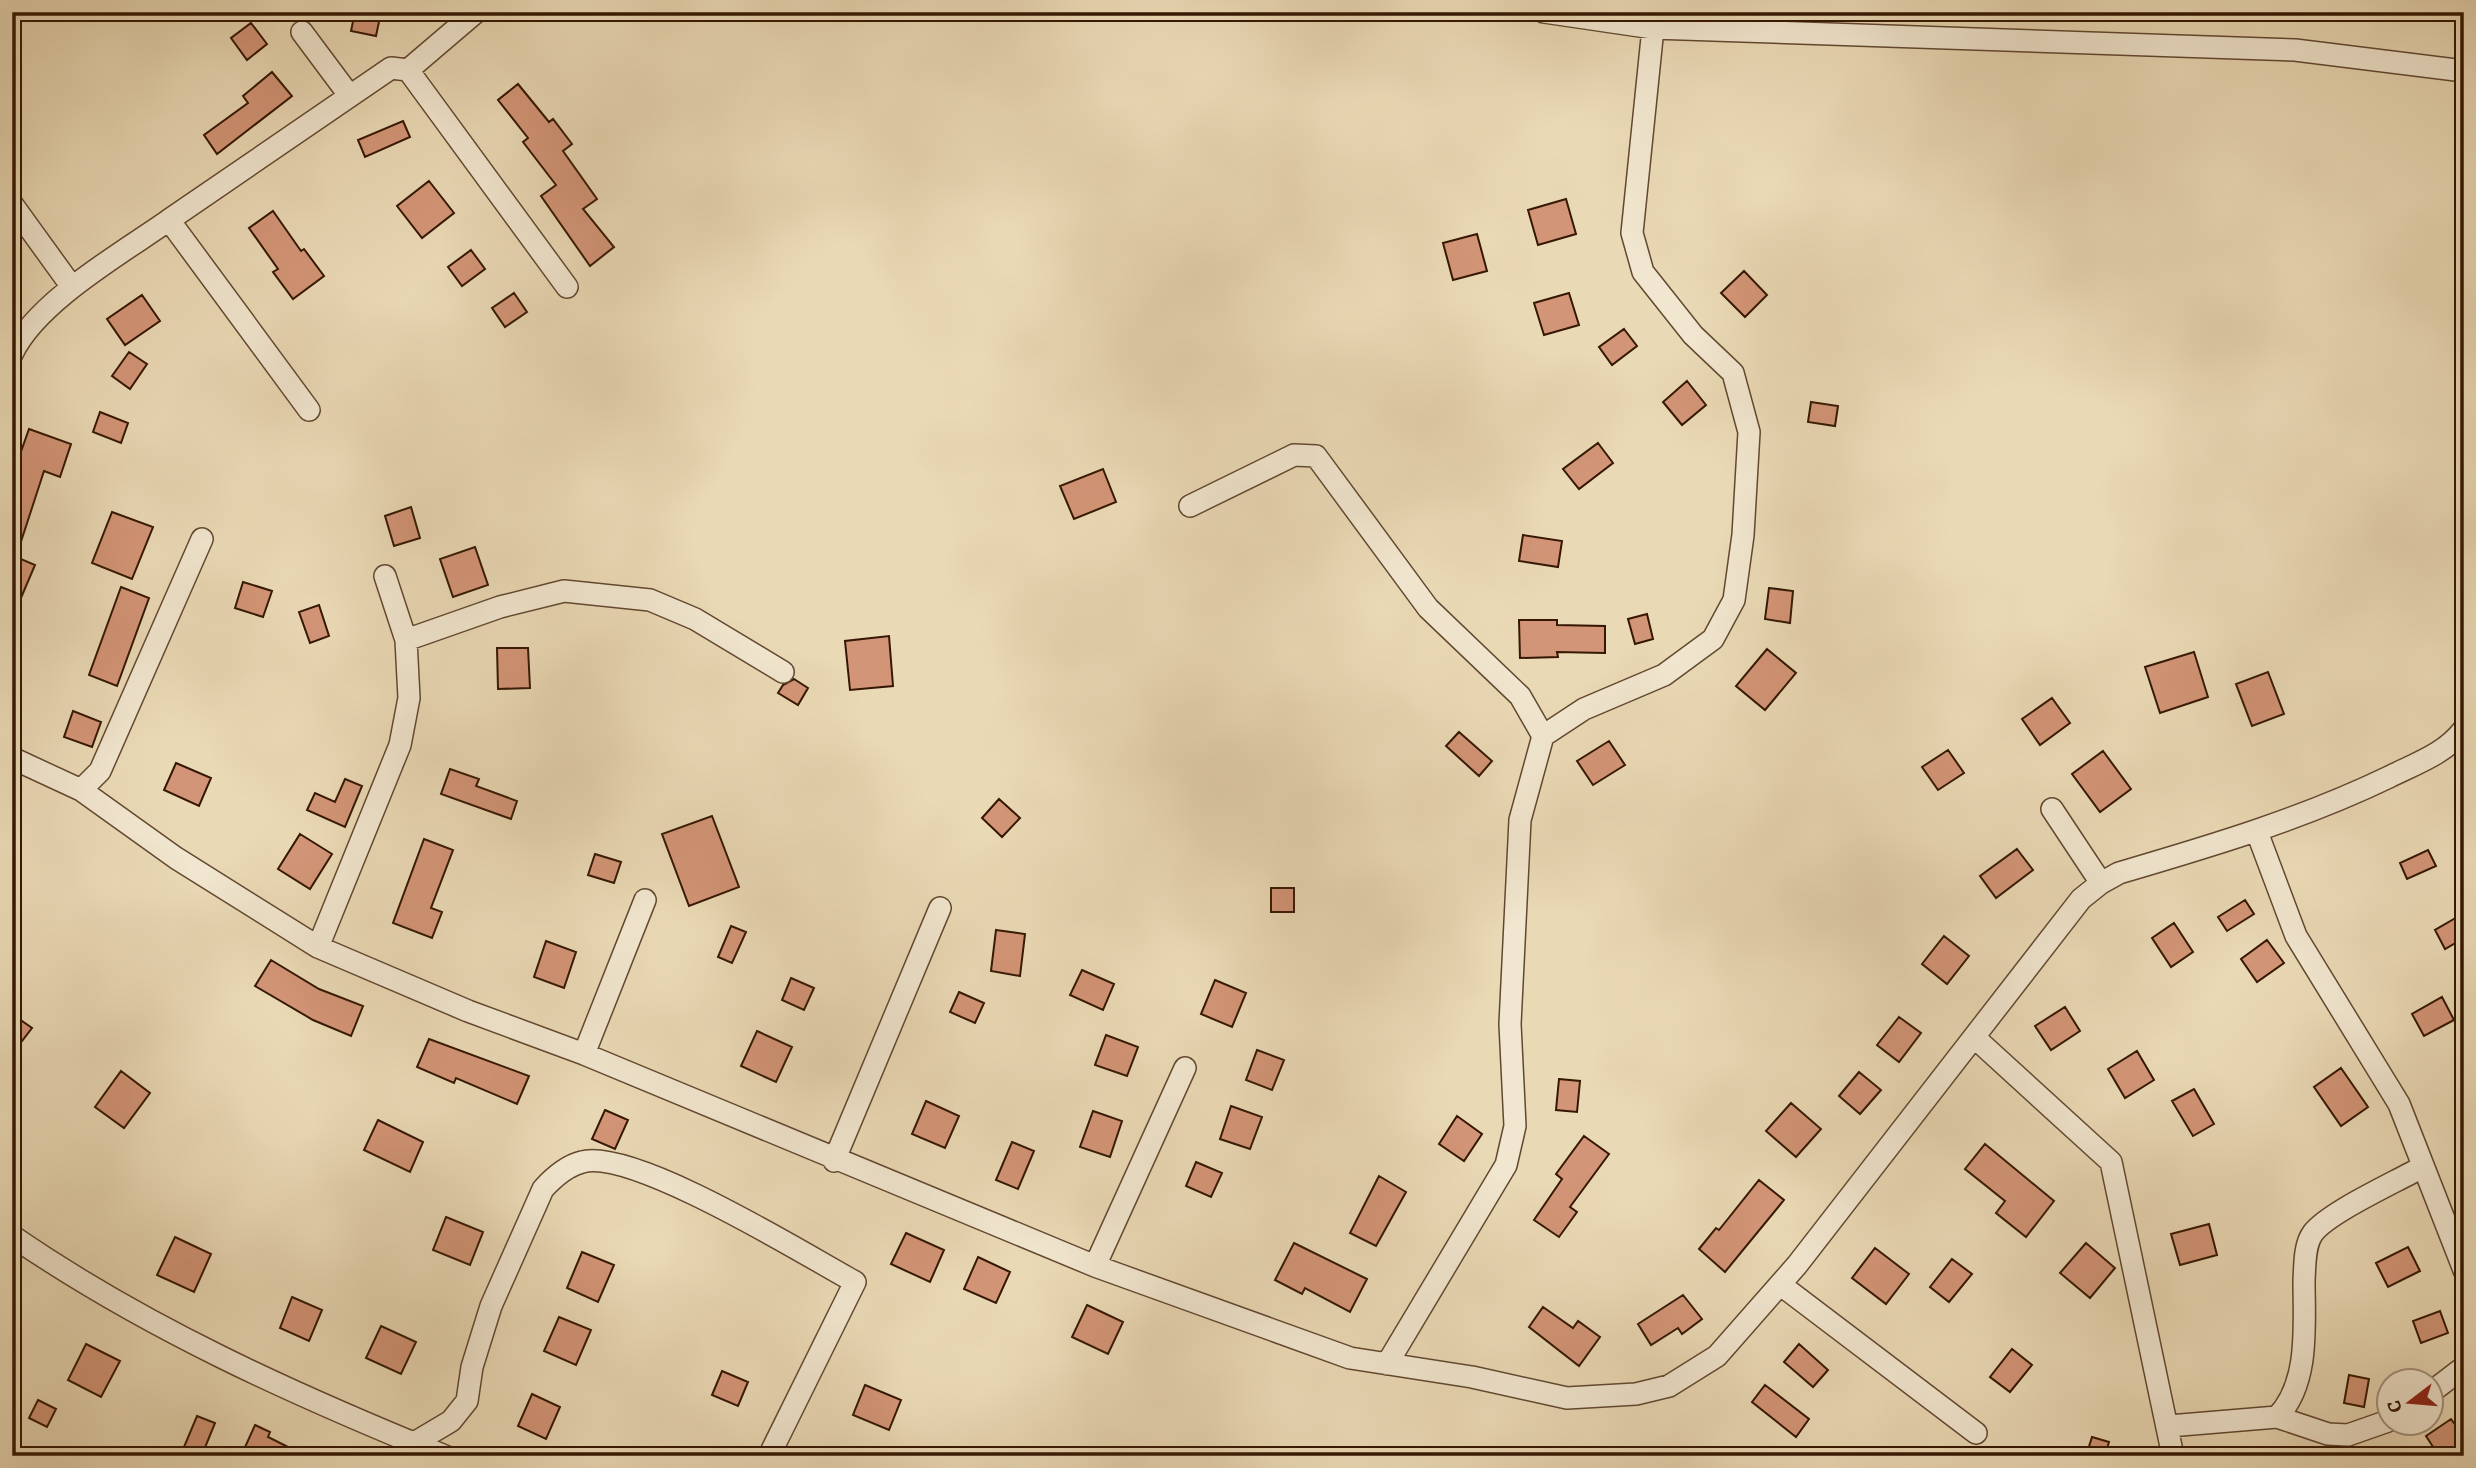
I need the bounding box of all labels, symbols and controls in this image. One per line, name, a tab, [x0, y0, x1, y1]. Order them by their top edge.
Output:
north arrow	[2374, 1366, 2444, 1436]
text: С	[2381, 1397, 2409, 1416]

